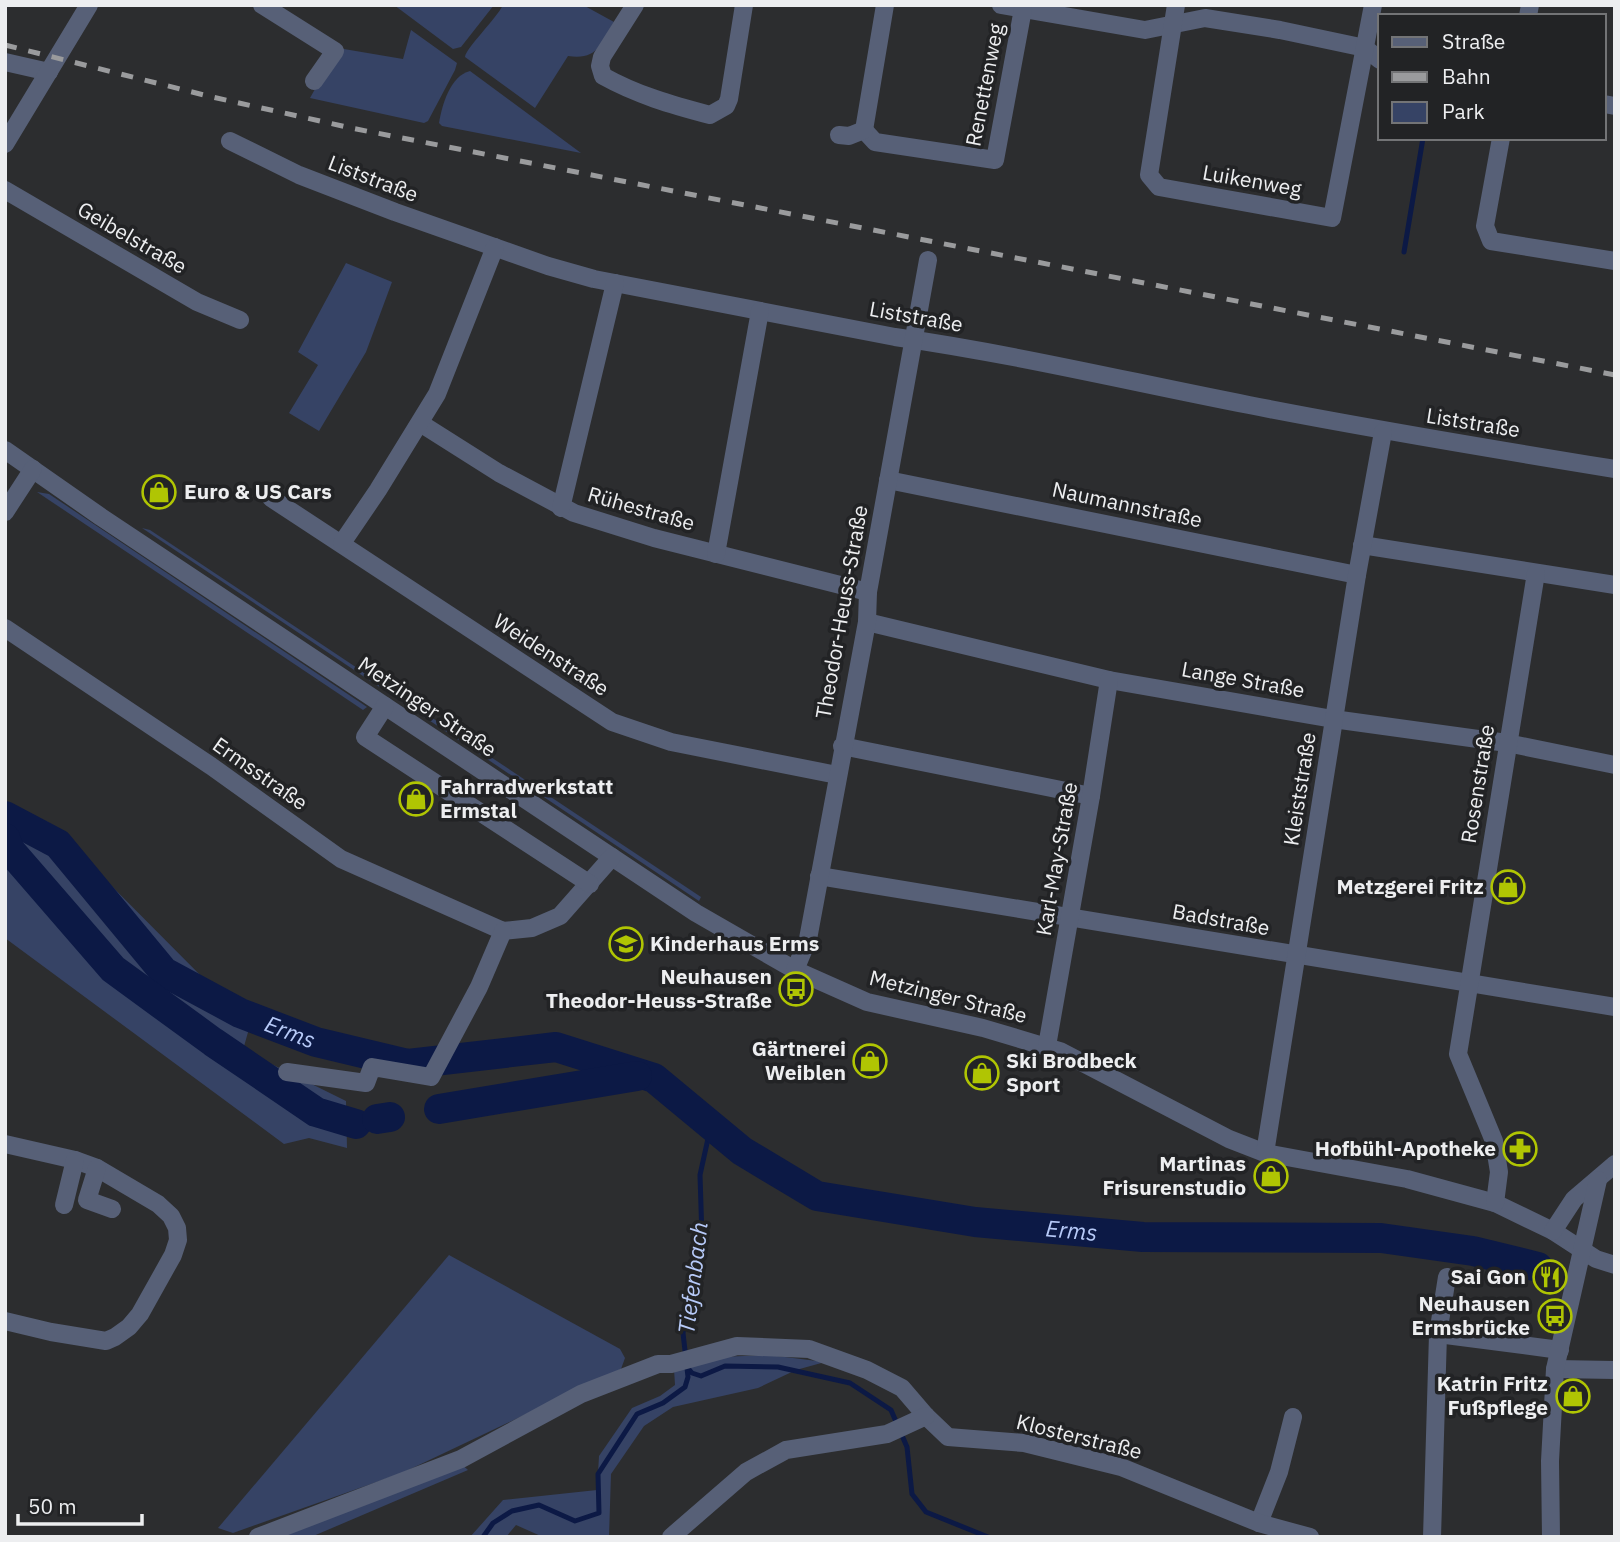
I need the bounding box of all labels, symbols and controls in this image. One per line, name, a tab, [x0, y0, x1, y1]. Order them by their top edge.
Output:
legend	[1378, 14, 1606, 140]
street label: Renettenweg	[958, 21, 1010, 149]
text: Straße	[1442, 27, 1505, 55]
text: Bahn	[1442, 62, 1491, 90]
text: Park	[1442, 97, 1485, 125]
street label: Liststraße	[324, 148, 422, 208]
street label: Luikenweg	[1200, 158, 1304, 203]
street label: Geibelstraße	[73, 194, 192, 280]
street label: Liststraße	[867, 294, 965, 338]
street label: Liststraße	[1424, 401, 1522, 443]
shop icon: Euro & US Cars	[140, 473, 178, 511]
street label: Naumannstraße	[1050, 474, 1205, 534]
place label: Euro & US Cars	[184, 477, 332, 505]
street label: Rühestraße	[585, 479, 698, 537]
street label: Theodor-Heuss-Straße	[808, 503, 874, 721]
street label: Weidenstraße	[489, 606, 615, 702]
street label: Metzinger Straße	[353, 649, 502, 763]
street label: Lange Straße	[1179, 654, 1307, 704]
street label: Rosenstraße	[1454, 722, 1500, 845]
street label: Ermsstraße	[208, 730, 314, 816]
street label: Kleiststraße	[1276, 730, 1322, 848]
place label: Fahrradwerkstatt Ermstal	[440, 772, 613, 824]
shop icon: Fahrradwerkstatt Ermstal	[397, 780, 435, 818]
street label: Karl-May-Straße	[1029, 780, 1083, 938]
shop icon: Metzgerei Fritz	[1489, 868, 1527, 906]
place label: Metzgerei Fritz	[1337, 872, 1484, 900]
street label: Badstraße	[1170, 897, 1272, 941]
school or university icon: Kinderhaus Erms	[607, 925, 645, 963]
place label: Kinderhaus Erms	[650, 929, 819, 957]
place label: Neuhausen Theodor-Heuss-Straße	[546, 962, 772, 1014]
street label: Metzinger Straße	[867, 963, 1030, 1029]
bus stop icon: Neuhausen Theodor-Heuss-Straße	[777, 970, 815, 1008]
water label: Erms	[261, 1008, 320, 1054]
place label: Gärtnerei Weiblen	[752, 1034, 846, 1086]
shop icon: Gärtnerei Weiblen	[851, 1042, 889, 1080]
place label: Ski Brodbeck Sport	[1006, 1046, 1138, 1098]
shop icon: Ski Brodbeck Sport	[963, 1054, 1001, 1092]
pharmacy icon: Hofbühl-Apotheke	[1501, 1130, 1539, 1168]
place label: Hofbühl-Apotheke	[1315, 1134, 1496, 1162]
place label: Martinas Frisurenstudio	[1102, 1149, 1246, 1201]
shop icon: Martinas Frisurenstudio	[1252, 1157, 1290, 1195]
water label: Erms	[1044, 1212, 1099, 1247]
water label: Tiefenbach	[670, 1220, 714, 1336]
restaurant icon: Sai Gon	[1531, 1258, 1569, 1296]
place label: Sai Gon	[1451, 1262, 1526, 1290]
place label: Neuhausen Ermsbrücke	[1411, 1289, 1530, 1341]
bus stop icon: Neuhausen Ermsbrücke	[1536, 1297, 1574, 1335]
place label: Katrin Fritz Fußpflege	[1437, 1369, 1548, 1421]
shop icon: Katrin Fritz Fußpflege	[1554, 1377, 1592, 1415]
street label: Klosterstraße	[1013, 1407, 1145, 1465]
scale bar	[18, 1482, 142, 1526]
text: 50 m	[28, 1492, 77, 1520]

